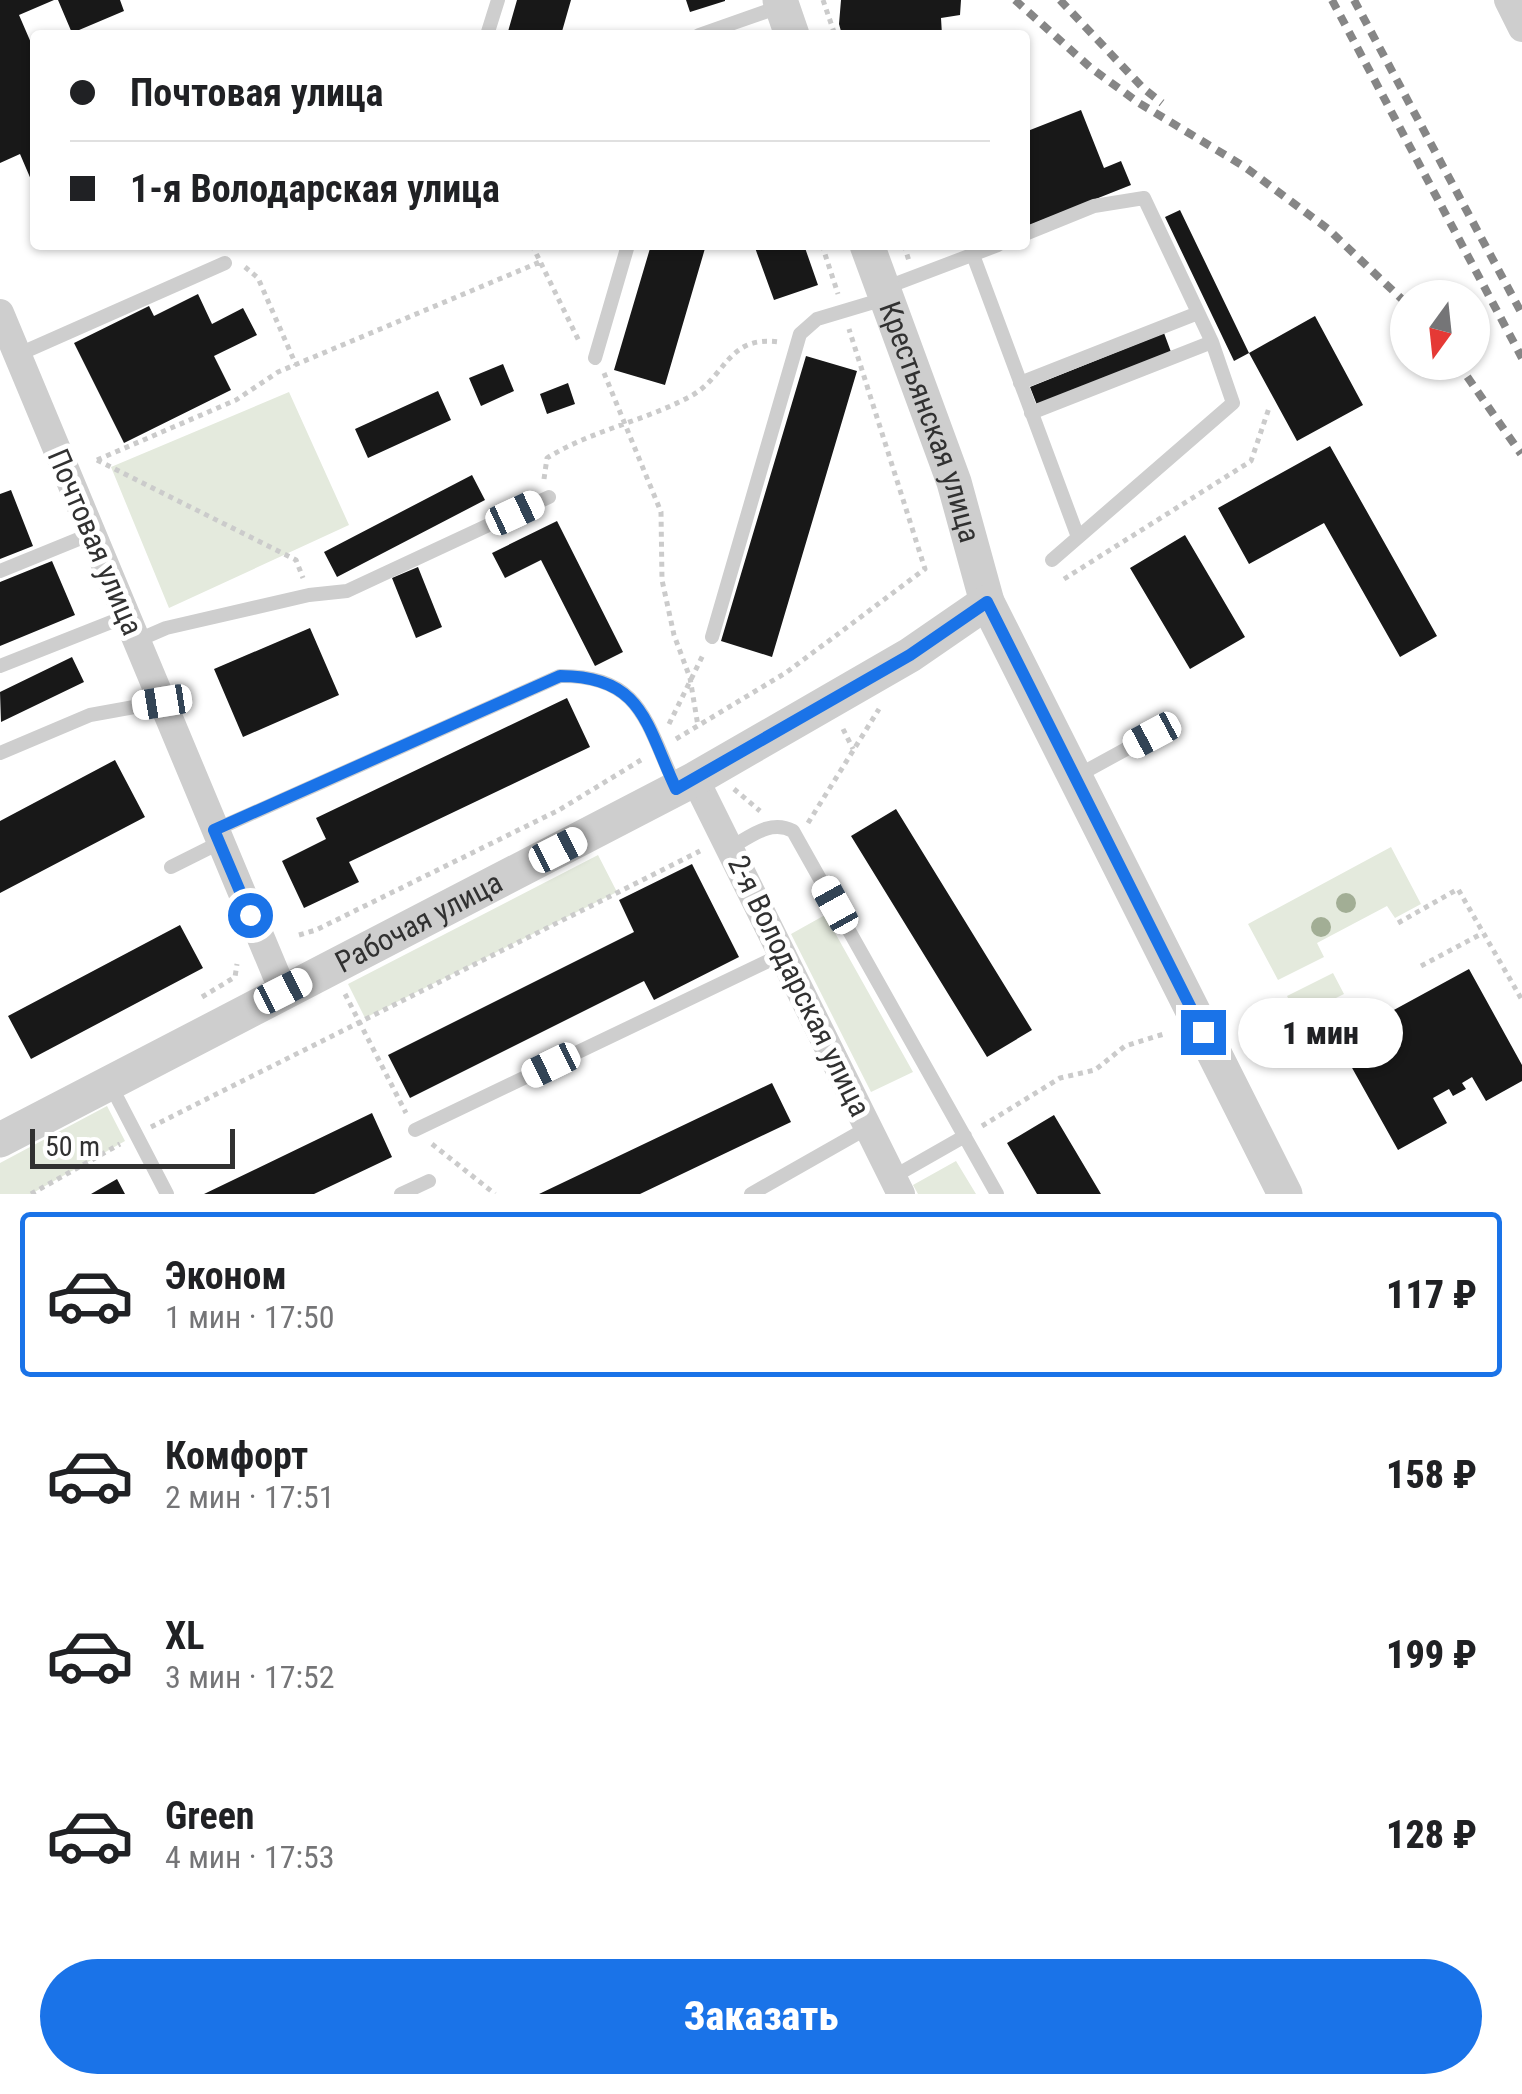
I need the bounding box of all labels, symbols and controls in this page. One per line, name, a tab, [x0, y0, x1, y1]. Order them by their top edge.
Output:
text: Почтовая улица	[130, 71, 383, 115]
text: 1-я Володарская улица	[130, 167, 500, 211]
north arrow	[1390, 280, 1490, 380]
map controls	[1390, 280, 1490, 380]
street label: Крестьянская улица	[872, 297, 988, 546]
street label: Почтовая улица	[41, 444, 150, 640]
car	[481, 487, 549, 539]
car	[130, 682, 194, 722]
car	[1118, 708, 1186, 762]
car	[524, 823, 592, 877]
street label: 2-я Володарская улица	[721, 850, 878, 1122]
street label: Рабочая улица	[329, 864, 508, 980]
car	[807, 871, 863, 939]
route start	[228, 893, 273, 938]
car	[249, 964, 317, 1018]
callout: 1 мин	[1238, 997, 1403, 1067]
route end	[1181, 1010, 1226, 1055]
text: 1 мин	[1282, 1014, 1359, 1052]
car	[517, 1038, 585, 1092]
scale bar	[30, 1124, 235, 1168]
text: 50 m	[45, 1130, 100, 1163]
icon: car	[45, 1250, 135, 1340]
text: Эконом	[165, 1254, 287, 1298]
text: 117 ₽	[1386, 1273, 1477, 1317]
text: 1 мин · 17:50	[165, 1298, 335, 1336]
icon: car	[45, 1430, 135, 1520]
text: Комфорт	[165, 1434, 308, 1478]
text: 158 ₽	[1386, 1453, 1477, 1497]
text: 2 мин · 17:51	[165, 1478, 335, 1516]
icon: car	[45, 1610, 135, 1700]
text: XL	[165, 1614, 204, 1658]
text: 199 ₽	[1386, 1633, 1477, 1677]
text: 3 мин · 17:52	[165, 1658, 335, 1696]
icon: car	[45, 1790, 135, 1880]
text: Green	[165, 1794, 255, 1838]
text: 128 ₽	[1386, 1813, 1477, 1857]
text: 4 мин · 17:53	[165, 1838, 335, 1876]
button: Заказать	[40, 1959, 1482, 2074]

